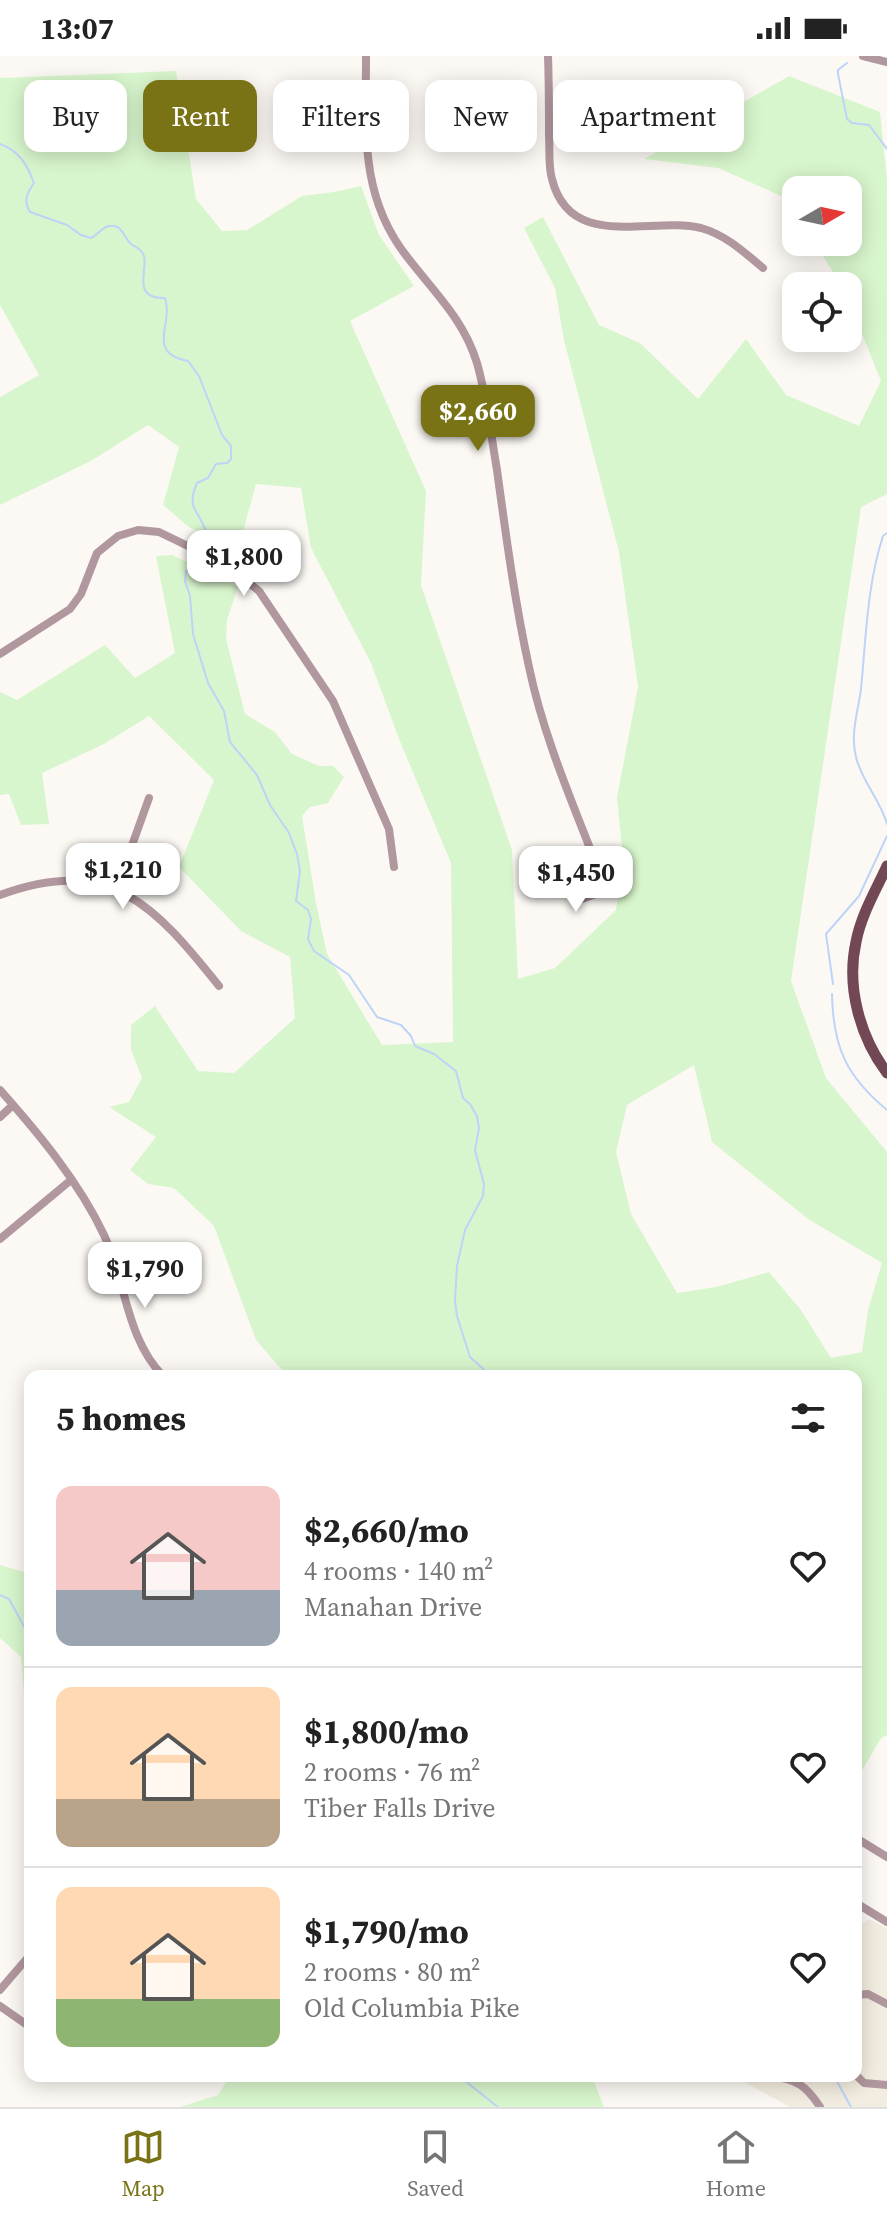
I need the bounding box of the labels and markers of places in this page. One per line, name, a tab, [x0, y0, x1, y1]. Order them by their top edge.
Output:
pin: $2,660	[413, 385, 543, 453]
pin: $1,800	[179, 530, 309, 598]
pin: $1,210	[58, 843, 188, 911]
pin: $1,450	[511, 846, 641, 914]
pin: $1,790	[80, 1242, 210, 1310]

